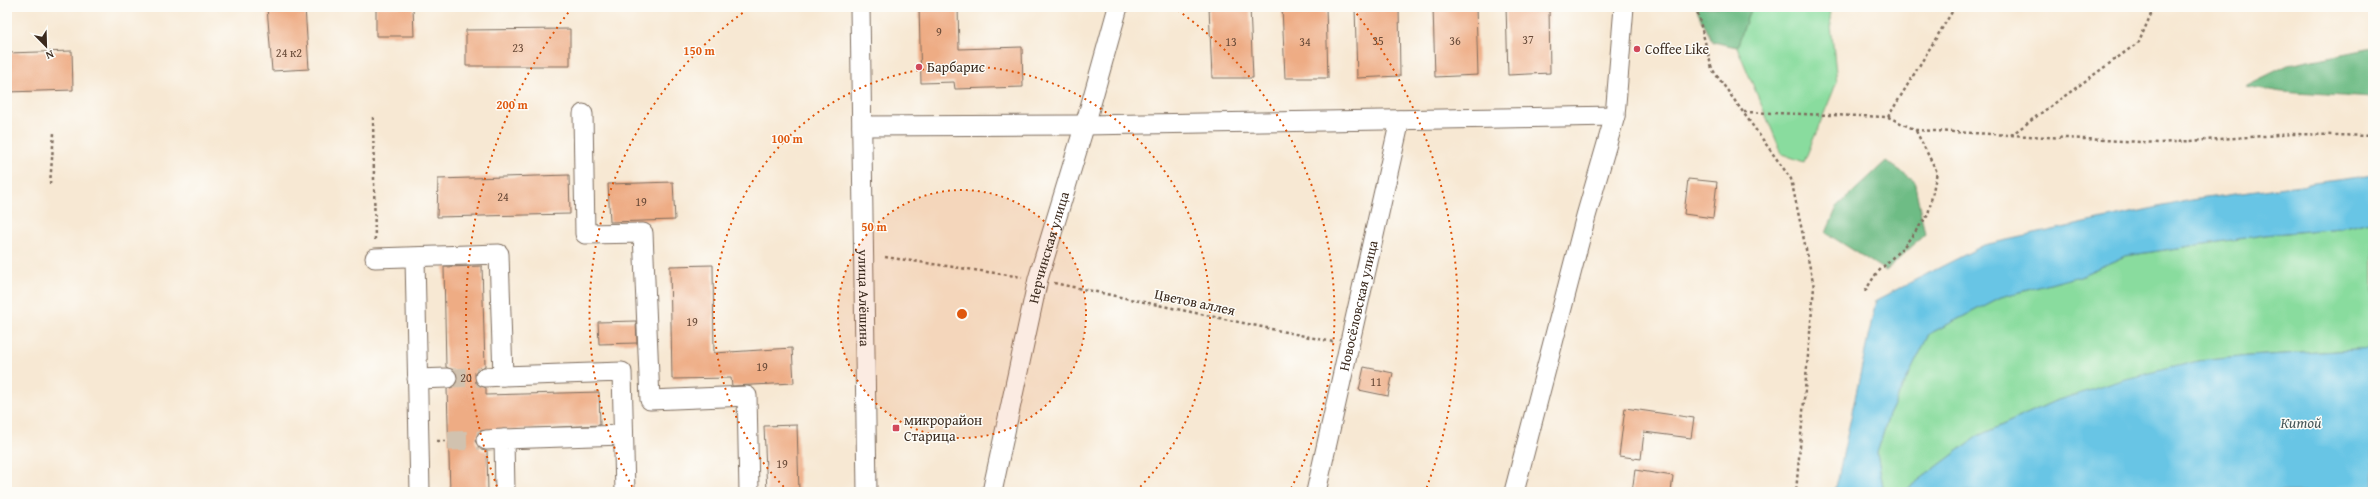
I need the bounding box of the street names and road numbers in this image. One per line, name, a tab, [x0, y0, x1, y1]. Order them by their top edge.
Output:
street label: Нерчинская улица	[1023, 189, 1074, 305]
street label: Новосёловская улица	[1334, 238, 1383, 373]
street label: улица Алёшина	[853, 248, 875, 347]
street label: Цветов аллея	[1153, 284, 1237, 320]

